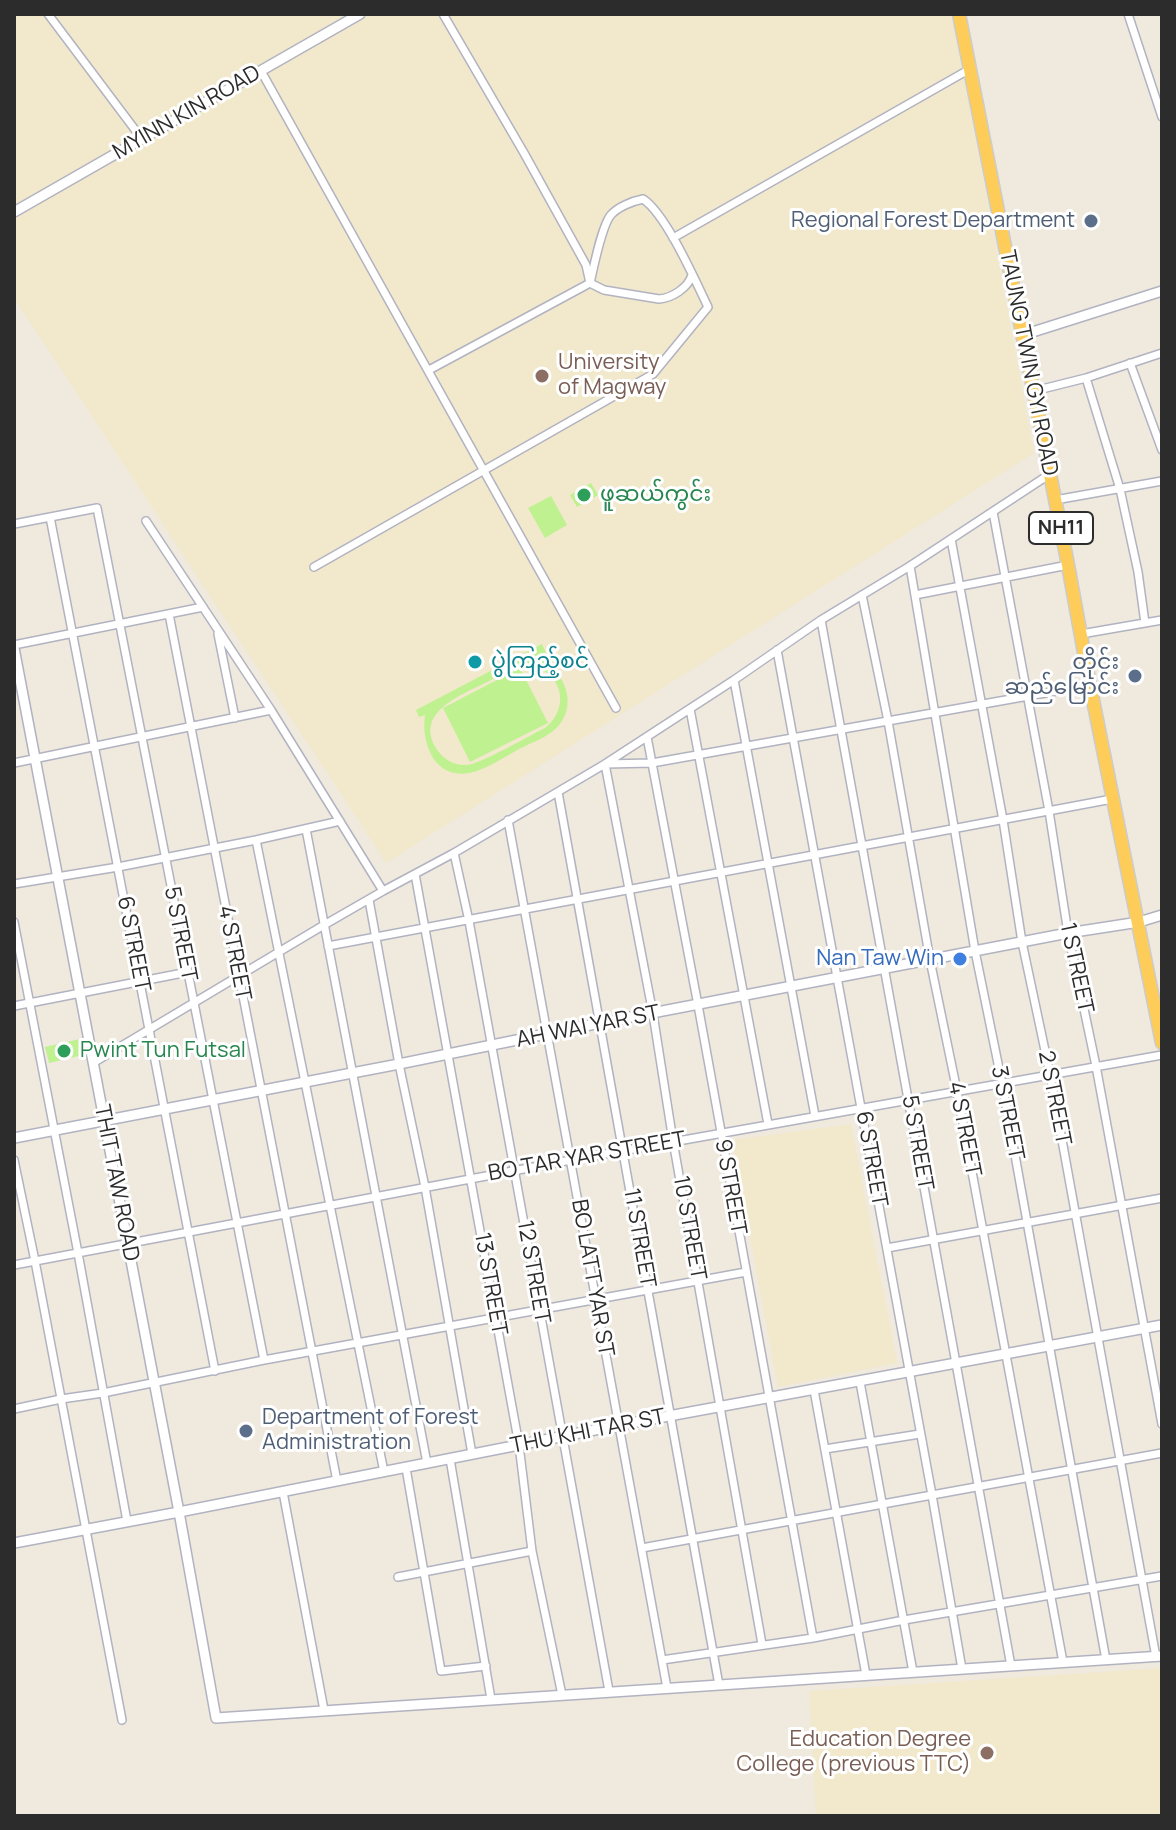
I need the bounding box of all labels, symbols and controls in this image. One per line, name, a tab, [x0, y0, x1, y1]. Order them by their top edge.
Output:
street label: MYINN KIN ROAD	[109, 60, 265, 166]
place label: Regional Forest Department	[791, 208, 1075, 234]
marker: Regional Forest Department	[1082, 212, 1100, 230]
street label: TAUNG TWIN GYI ROAD	[993, 248, 1063, 478]
place label: University of Magway	[558, 350, 666, 402]
marker: University of Magway	[533, 367, 551, 385]
place label: ဖူဆယ်ကွင်း	[600, 482, 711, 508]
marker: ဖူဆယ်ကွင်း	[575, 486, 593, 504]
road number: NH11	[1029, 512, 1093, 544]
place label: ပွဲကြည့်စင်	[491, 649, 589, 675]
place label: တိုင်း ဆည်မြောင်း	[1004, 650, 1119, 702]
marker: ပွဲကြည့်စင်	[466, 653, 484, 671]
marker: တိုင်း ဆည်မြောင်း	[1126, 667, 1144, 685]
street label: 5 STREET	[158, 884, 202, 984]
street label: 6 STREET	[111, 894, 155, 994]
street label: 4 STREET	[212, 903, 256, 1003]
street label: 1 STREET	[1054, 920, 1098, 1016]
place label: Nan Taw Win	[816, 946, 944, 972]
marker: Nan Taw Win	[951, 950, 969, 968]
street label: AH WAI YAR ST	[514, 1000, 662, 1054]
place label: Pwint Tun Futsal	[80, 1038, 246, 1064]
marker: Pwint Tun Futsal	[55, 1042, 73, 1060]
street label: 2 STREET	[1032, 1049, 1076, 1147]
street label: 3 STREET	[985, 1064, 1029, 1162]
street label: 4 STREET	[942, 1079, 986, 1179]
street label: 5 STREET	[896, 1094, 938, 1192]
street label: THIT TAW ROAD	[88, 1102, 144, 1264]
street label: 6 STREET	[850, 1109, 892, 1209]
street label: BO TAR YAR STREET	[486, 1127, 688, 1187]
street label: 9 STREET	[709, 1137, 751, 1237]
street label: 10 STREET	[667, 1174, 711, 1282]
street label: 11 STREET	[617, 1186, 661, 1290]
street label: BO LATT YAR ST	[565, 1197, 619, 1359]
street label: 12 STREET	[511, 1218, 555, 1326]
street label: 13 STREET	[468, 1231, 512, 1337]
street label: THU KHI TAR ST	[508, 1404, 668, 1460]
place label: Department of Forest Administration	[262, 1405, 479, 1456]
marker: Department of Forest Administration	[237, 1422, 255, 1440]
place label: Education Degree College (previous TTC)	[737, 1727, 971, 1778]
marker: Education Degree College (previous TTC)	[978, 1744, 996, 1762]

